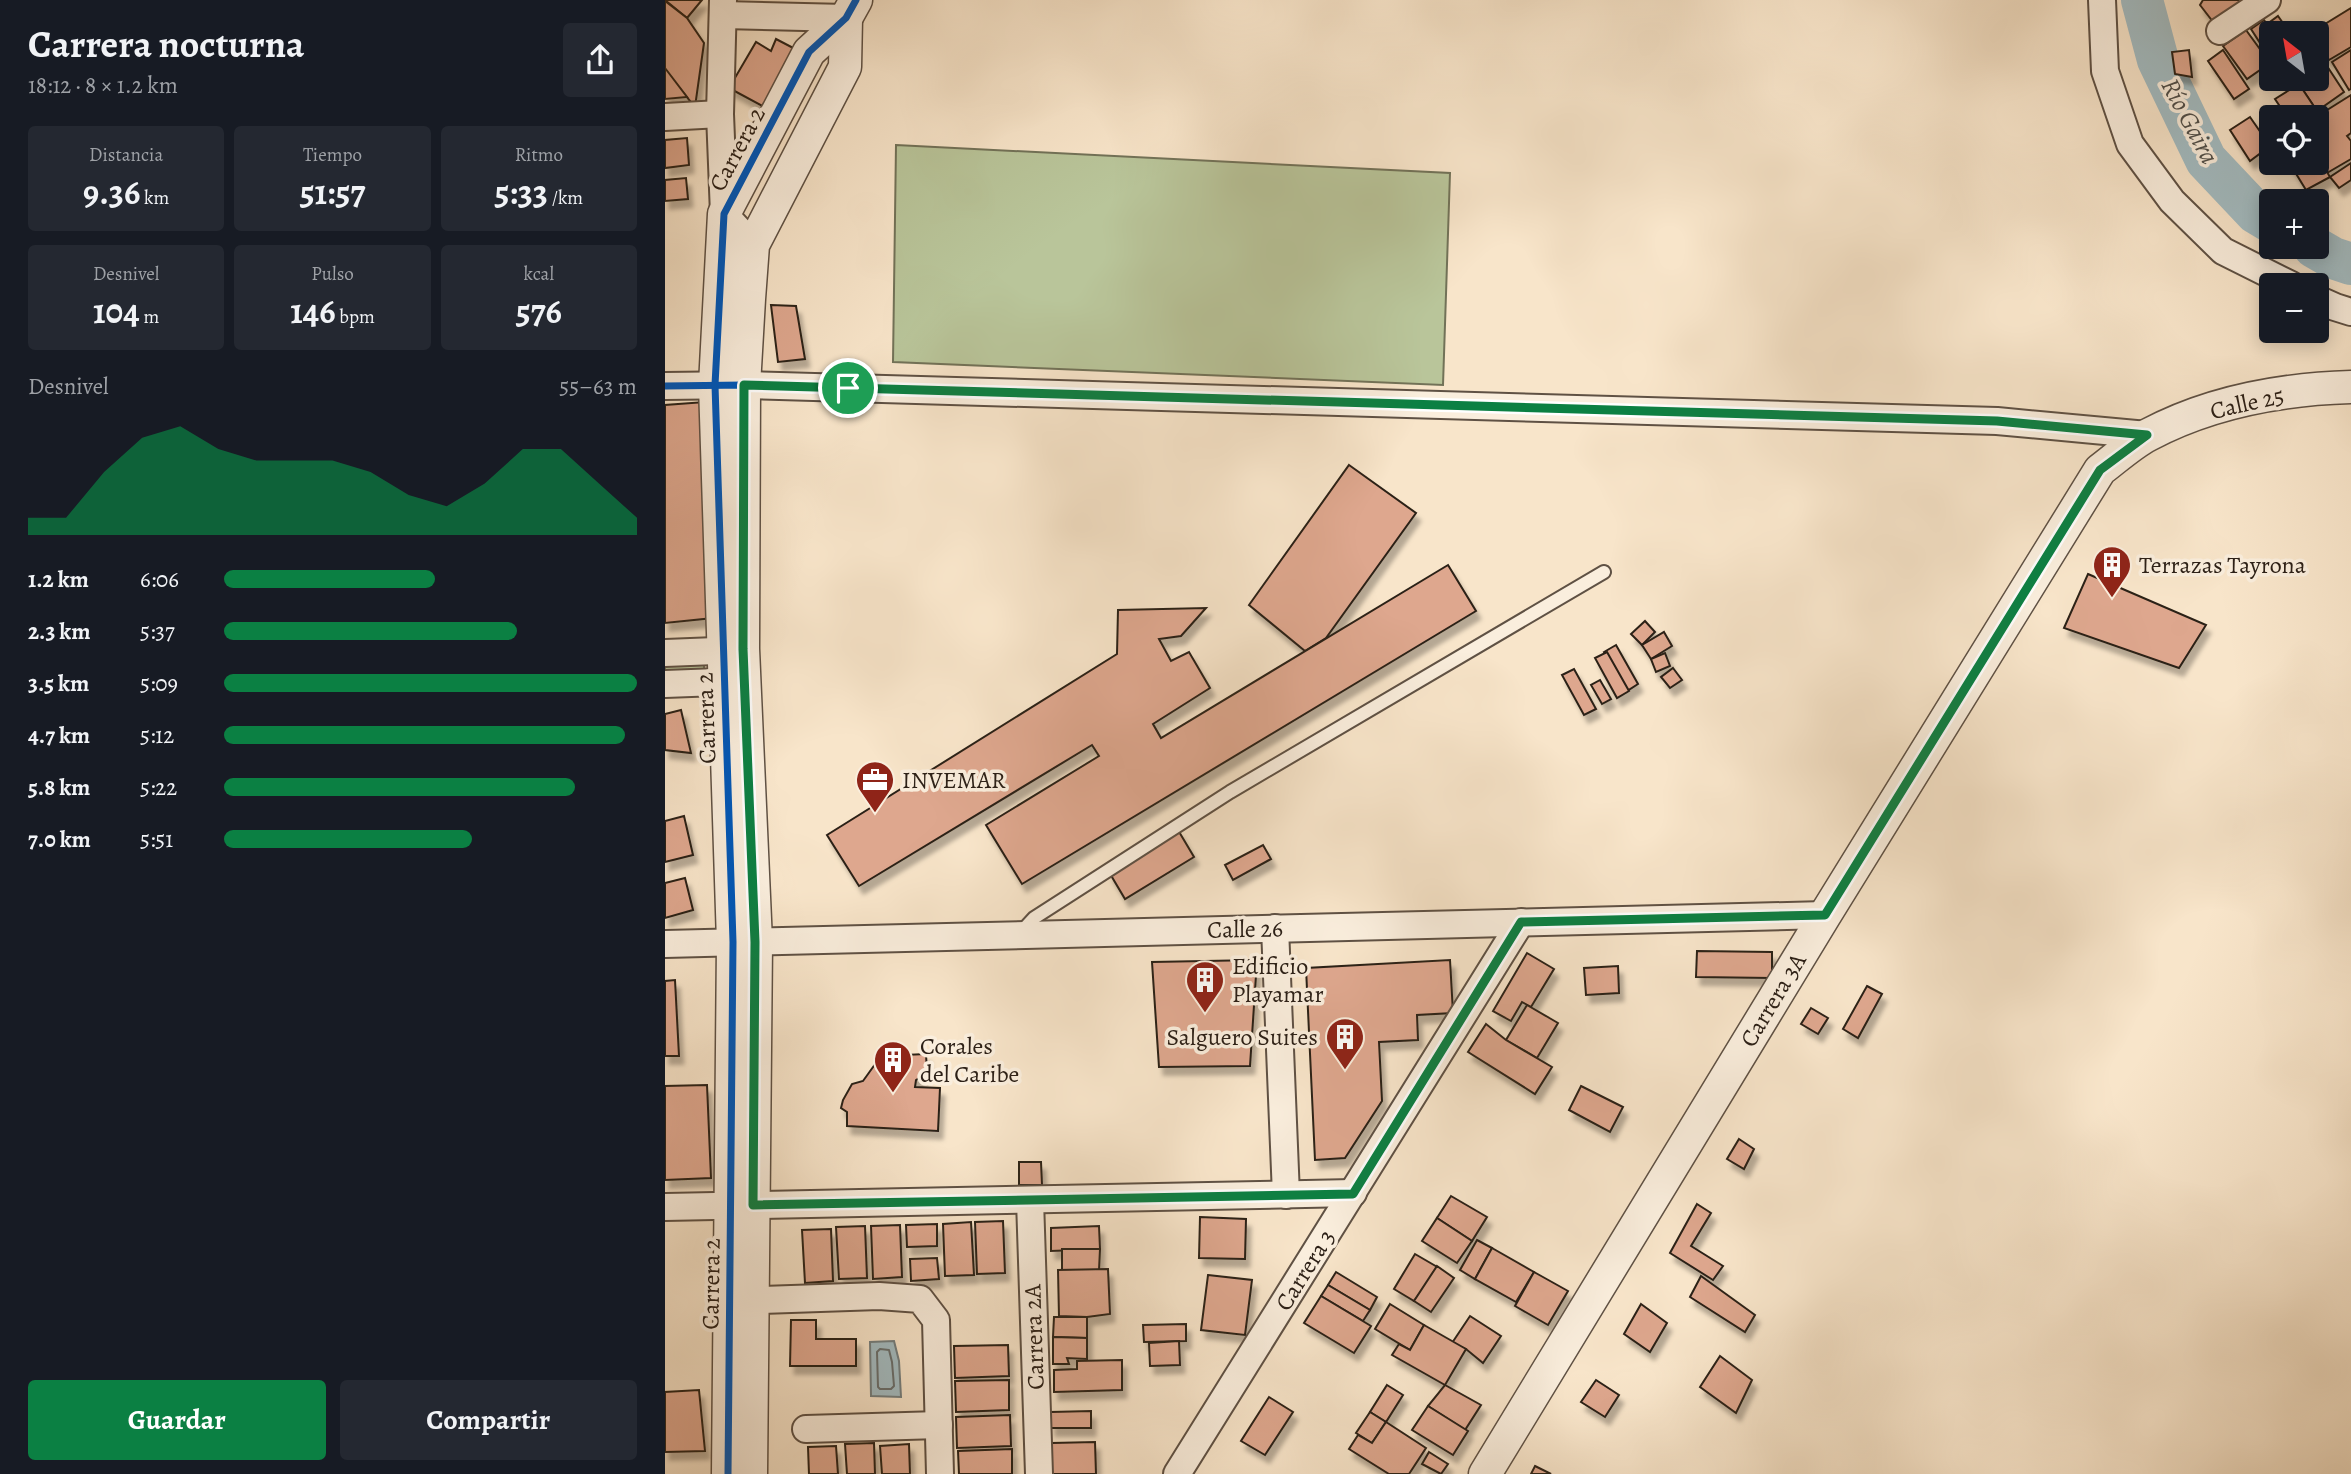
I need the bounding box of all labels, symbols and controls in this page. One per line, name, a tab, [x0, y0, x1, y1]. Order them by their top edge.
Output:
text: Carrera nocturna	[28, 18, 304, 70]
north arrow	[2259, 21, 2329, 91]
map controls	[2259, 21, 2329, 343]
button: share	[563, 23, 637, 97]
text: 18:12 · 8 × 1.2 km	[28, 70, 178, 101]
water label: Río Gaira	[2153, 72, 2227, 170]
street label: Carrera 2	[701, 101, 773, 197]
button: locate	[2259, 105, 2329, 175]
text: Distancia	[89, 142, 163, 168]
text: Tiempo	[303, 142, 362, 168]
text: Ritmo	[515, 142, 563, 168]
text: 9.36	[83, 168, 140, 216]
text: 51:57	[300, 168, 365, 216]
text: 5:33	[494, 168, 548, 216]
text: km	[140, 185, 169, 211]
text: /km	[548, 185, 583, 211]
button: +	[2259, 189, 2329, 259]
text: Desnivel	[93, 261, 159, 287]
text: Pulso	[311, 261, 354, 287]
text: kcal	[524, 261, 554, 287]
button: −	[2259, 273, 2329, 343]
text: 104	[93, 287, 140, 335]
text: 146	[290, 287, 336, 335]
text: 576	[516, 287, 562, 335]
text: m	[140, 304, 159, 330]
text: bpm	[336, 304, 375, 330]
pin	[818, 358, 878, 418]
icon: arrive	[829, 369, 867, 407]
text: Desnivel	[28, 371, 109, 402]
text: 55–63 m	[559, 371, 637, 402]
street label: Calle 25	[2207, 379, 2287, 427]
building icon: Terrazas Tayrona	[2091, 544, 2133, 599]
place label: Terrazas Tayrona	[2139, 549, 2307, 581]
text: 1.2 km	[28, 564, 89, 595]
text: 6:06	[140, 564, 179, 595]
text: 2.3 km	[28, 616, 91, 647]
text: 5:37	[140, 616, 175, 647]
text: 3.5 km	[28, 668, 89, 699]
text: 5:09	[140, 668, 178, 699]
street label: Carrera 2	[688, 672, 724, 764]
text: 4.7 km	[28, 720, 90, 751]
text: 5:12	[140, 720, 174, 751]
office icon: INVEMAR	[854, 759, 896, 814]
place label: INVEMAR	[902, 764, 1006, 796]
text: 5.8 km	[28, 772, 90, 803]
text: 5:22	[140, 772, 177, 803]
text: 7.0 km	[28, 824, 91, 855]
text: 5:51	[140, 824, 173, 855]
street label: Calle 26	[1207, 912, 1283, 946]
street label: Carrera 3A	[1733, 946, 1814, 1053]
place label: Edificio Playamar	[1232, 950, 1324, 1010]
building icon: Edificio Playamar	[1184, 959, 1226, 1014]
building icon: Salguero Suites	[1324, 1016, 1366, 1071]
place label: Salguero Suites	[1167, 1021, 1318, 1053]
place label: Corales del Caribe	[920, 1030, 1019, 1090]
building icon: Corales del Caribe	[872, 1039, 914, 1094]
street label: Carrera 3	[1268, 1223, 1342, 1317]
street label: Carrera 2	[694, 1238, 728, 1330]
street label: Carrera 2A	[1016, 1283, 1052, 1390]
button: Guardar	[28, 1380, 326, 1460]
button: Compartir	[340, 1380, 637, 1460]

